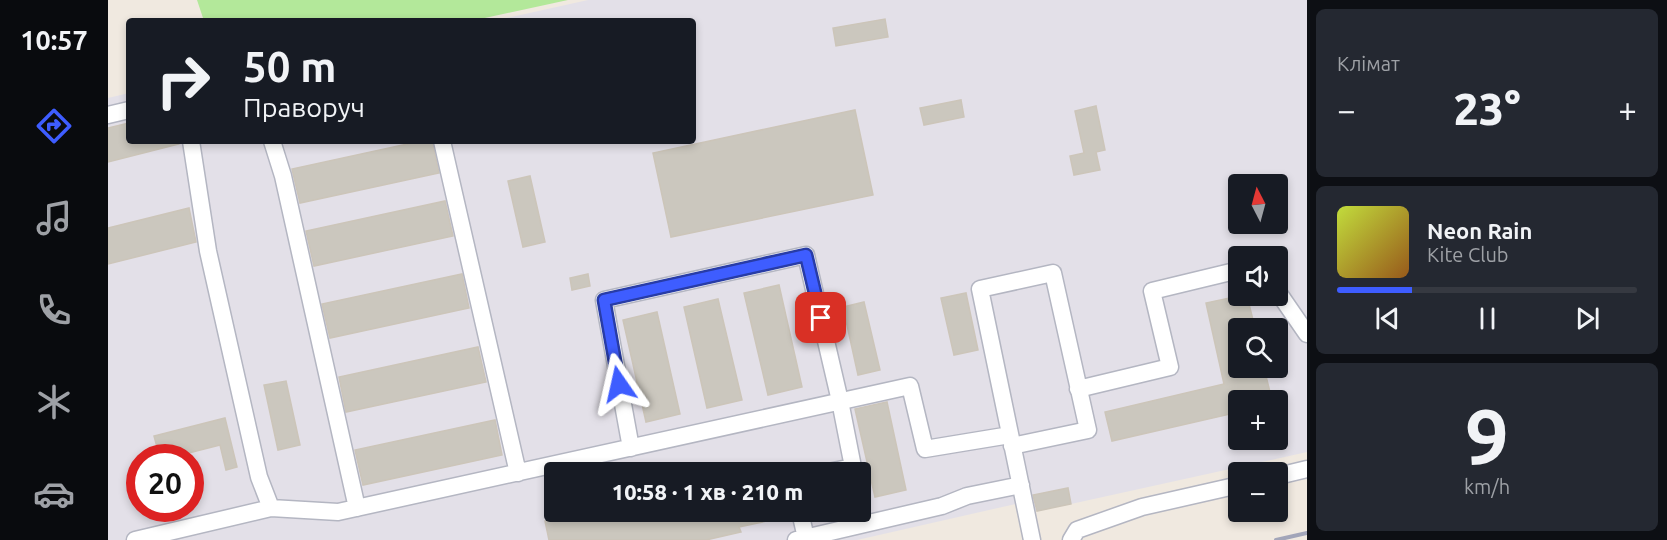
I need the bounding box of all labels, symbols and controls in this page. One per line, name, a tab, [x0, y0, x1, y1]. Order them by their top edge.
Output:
text: 10:57	[20, 25, 88, 55]
icon: right	[144, 42, 222, 120]
text: 50 m	[243, 43, 337, 90]
text: Клімат	[1337, 52, 1400, 75]
text: 23°	[1453, 83, 1521, 134]
text: −	[1337, 91, 1356, 128]
text: +	[1618, 91, 1637, 128]
text: Праворуч	[243, 92, 365, 122]
icon: directions	[33, 105, 75, 147]
north arrow	[1228, 174, 1288, 234]
map controls	[1228, 174, 1288, 522]
icon: music	[33, 197, 75, 239]
text: Neon Rain	[1427, 218, 1532, 243]
text: Kite Club	[1427, 243, 1509, 266]
button: sound	[1228, 246, 1288, 306]
icon: phone	[33, 289, 75, 331]
pin	[795, 292, 846, 343]
icon: arrive	[804, 301, 837, 334]
icon: previous	[1371, 302, 1404, 335]
icon: pause	[1471, 302, 1504, 335]
icon: next	[1571, 302, 1604, 335]
button: search	[1228, 318, 1288, 378]
position arrow	[587, 352, 651, 416]
icon: climate	[33, 381, 75, 423]
button: +	[1228, 390, 1288, 450]
text: 9	[1465, 392, 1509, 480]
speed limit sign: 20	[126, 444, 204, 522]
button: −	[1228, 462, 1288, 522]
icon: car	[33, 473, 75, 515]
text: km/h	[1464, 475, 1510, 498]
text: 10:58 · 1 хв · 210 m	[612, 479, 803, 504]

